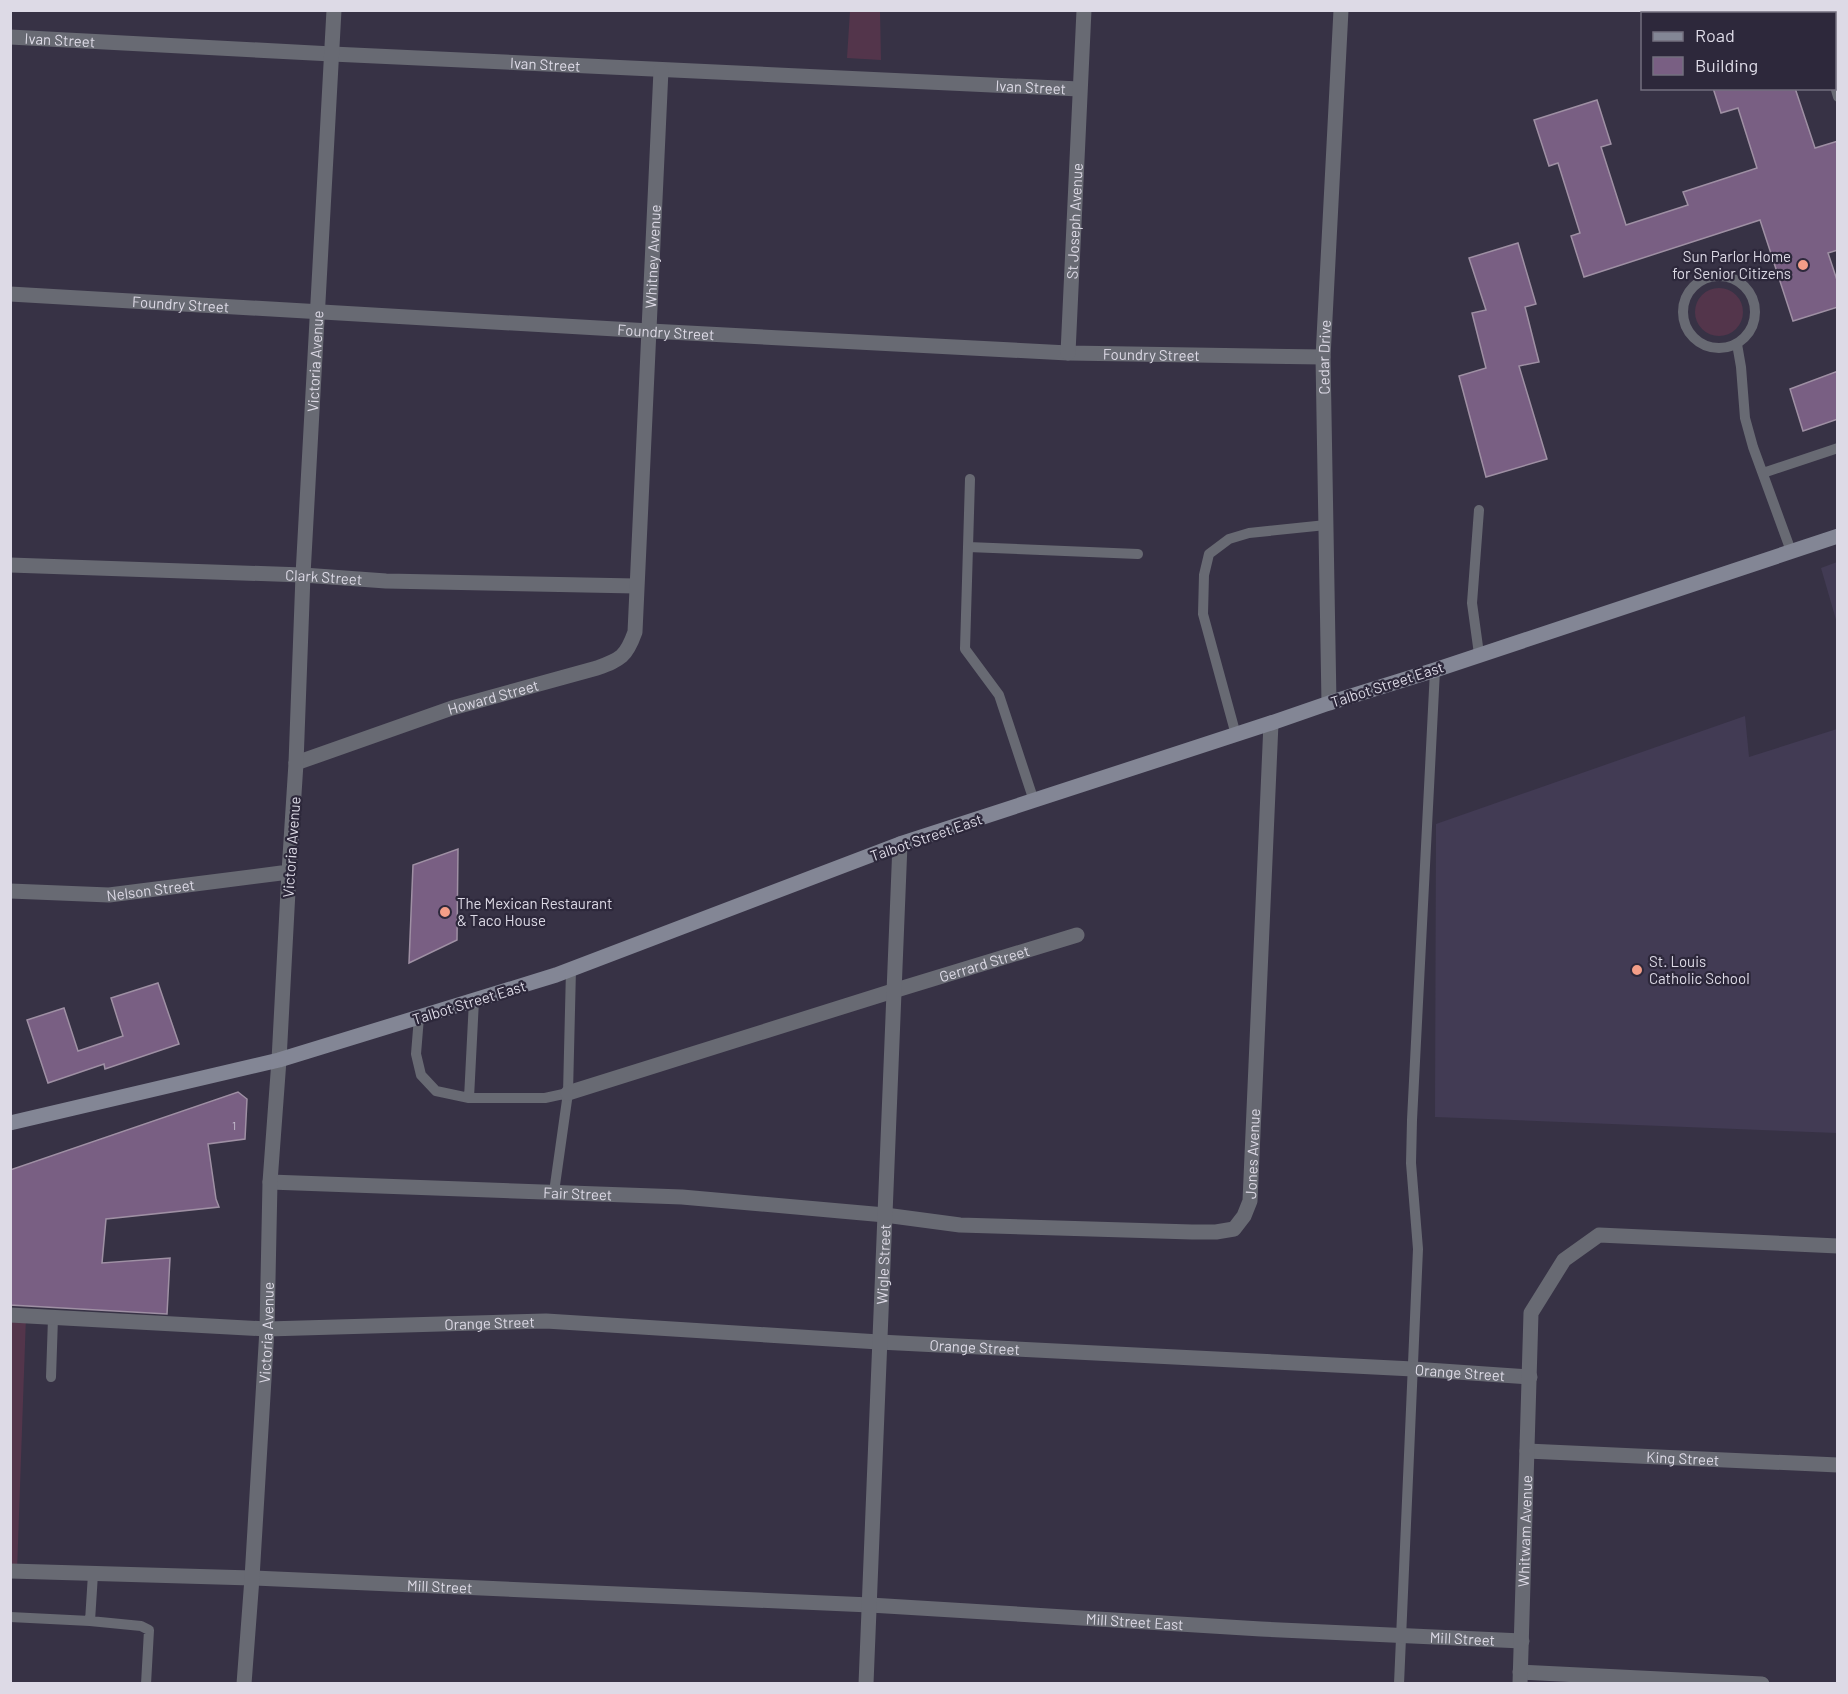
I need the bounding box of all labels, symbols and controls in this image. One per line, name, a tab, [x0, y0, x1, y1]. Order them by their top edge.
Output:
legend	[1641, 12, 1836, 90]
text: Road	[1695, 24, 1735, 46]
street label: Ivan Street	[24, 29, 96, 50]
street label: Ivan Street	[510, 53, 581, 75]
text: Building	[1695, 54, 1758, 76]
street label: Ivan Street	[995, 76, 1066, 97]
street label: St Joseph Avenue	[1062, 163, 1086, 280]
street label: Whitney Avenue	[641, 204, 664, 309]
place label: Sun Parlor Home for Senior Citizens	[1672, 247, 1791, 282]
marker: Sun Parlor Home for Senior Citizens	[1796, 258, 1810, 272]
street label: Foundry Street	[132, 292, 230, 316]
street label: Victoria Avenue	[303, 310, 326, 412]
street label: Cedar Drive	[1314, 319, 1334, 395]
street label: Foundry Street	[617, 320, 715, 343]
street label: Foundry Street	[1103, 345, 1200, 364]
street label: Clark Street	[285, 565, 363, 588]
street label: Talbot Street East	[1328, 657, 1446, 711]
street label: Howard Street	[446, 676, 541, 718]
street label: Victoria Avenue	[278, 796, 304, 898]
street label: Talbot Street East	[868, 809, 984, 865]
street label: Nelson Street	[105, 875, 196, 904]
place label: The Mexican Restaurant & Taco House	[457, 894, 613, 929]
marker: The Mexican Restaurant & Taco House	[438, 905, 452, 919]
street label: Gerrard Street	[937, 941, 1032, 985]
place label: St. Louis Catholic School	[1649, 952, 1750, 987]
marker: St. Louis Catholic School	[1630, 963, 1644, 977]
street label: Talbot Street East	[410, 976, 528, 1028]
street label: Jones Avenue	[1241, 1108, 1263, 1199]
house number: 1	[232, 1118, 236, 1132]
street label: Fair Street	[543, 1183, 613, 1203]
street label: Wigle Street	[872, 1224, 894, 1305]
street label: Victoria Avenue	[255, 1282, 277, 1384]
street label: Orange Street	[444, 1312, 535, 1333]
street label: Orange Street	[929, 1336, 1020, 1358]
street label: Orange Street	[1414, 1360, 1506, 1384]
street label: King Street	[1646, 1447, 1720, 1469]
street label: Whitwam Avenue	[1514, 1475, 1535, 1587]
street label: Mill Street	[407, 1576, 473, 1597]
street label: Mill Street East	[1085, 1609, 1184, 1633]
street label: Mill Street	[1429, 1628, 1495, 1649]

